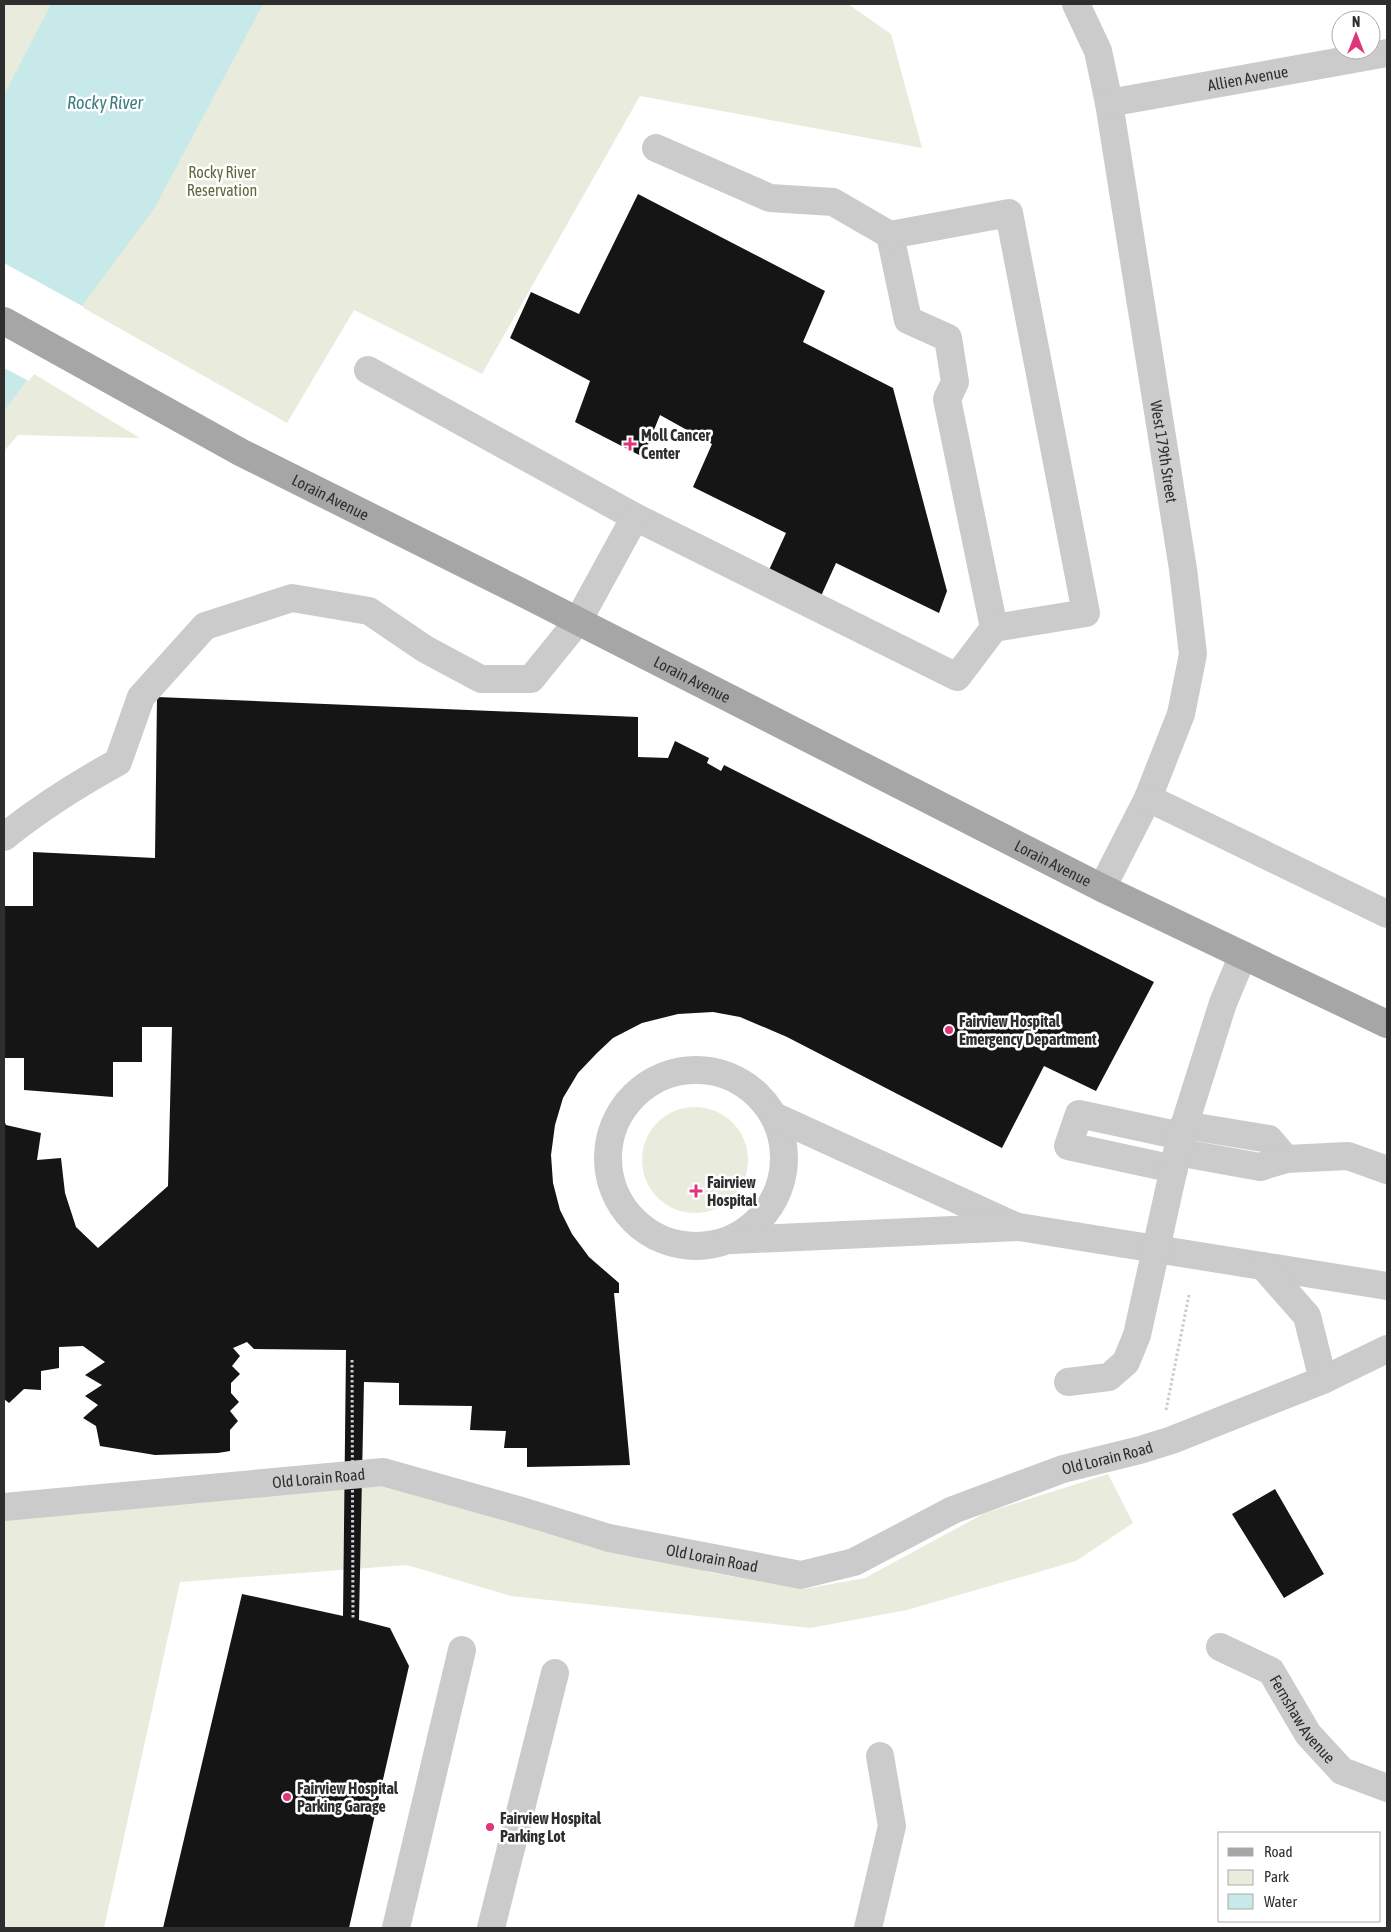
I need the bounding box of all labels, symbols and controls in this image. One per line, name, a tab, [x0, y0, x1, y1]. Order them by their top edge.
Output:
north arrow	[1331, 10, 1381, 60]
text: N	[1352, 14, 1360, 30]
street label: Allien Avenue	[1206, 62, 1290, 94]
water label: Rocky River	[67, 92, 144, 113]
park label: Rocky River Reservation	[187, 163, 257, 199]
street label: West 179th Street	[1147, 399, 1181, 504]
place label: Moll Cancer Center	[641, 426, 710, 462]
marker: Moll Cancer Center	[623, 437, 637, 451]
street label: Lorain Avenue	[289, 470, 372, 524]
street label: Lorain Avenue	[651, 652, 734, 706]
street label: Lorain Avenue	[1012, 836, 1094, 890]
place label: Fairview Hospital Emergency Department	[959, 1012, 1097, 1048]
marker: Fairview Hospital Emergency Department	[943, 1024, 955, 1036]
place label: Fairview Hospital	[707, 1173, 758, 1209]
marker: Fairview Hospital	[689, 1184, 703, 1198]
street label: Old Lorain Road	[1060, 1438, 1155, 1478]
street label: Old Lorain Road	[271, 1465, 366, 1491]
street label: Old Lorain Road	[665, 1540, 759, 1576]
street label: Fernshaw Avenue	[1266, 1672, 1339, 1767]
place label: Fairview Hospital Parking Garage	[297, 1779, 399, 1815]
marker: Fairview Hospital Parking Garage	[281, 1791, 293, 1803]
place label: Fairview Hospital Parking Lot	[500, 1809, 602, 1845]
marker: Fairview Hospital Parking Lot	[484, 1821, 496, 1833]
legend	[1218, 1832, 1381, 1922]
text: Road	[1264, 1843, 1293, 1860]
text: Park	[1264, 1868, 1289, 1885]
text: Water	[1264, 1893, 1297, 1910]

